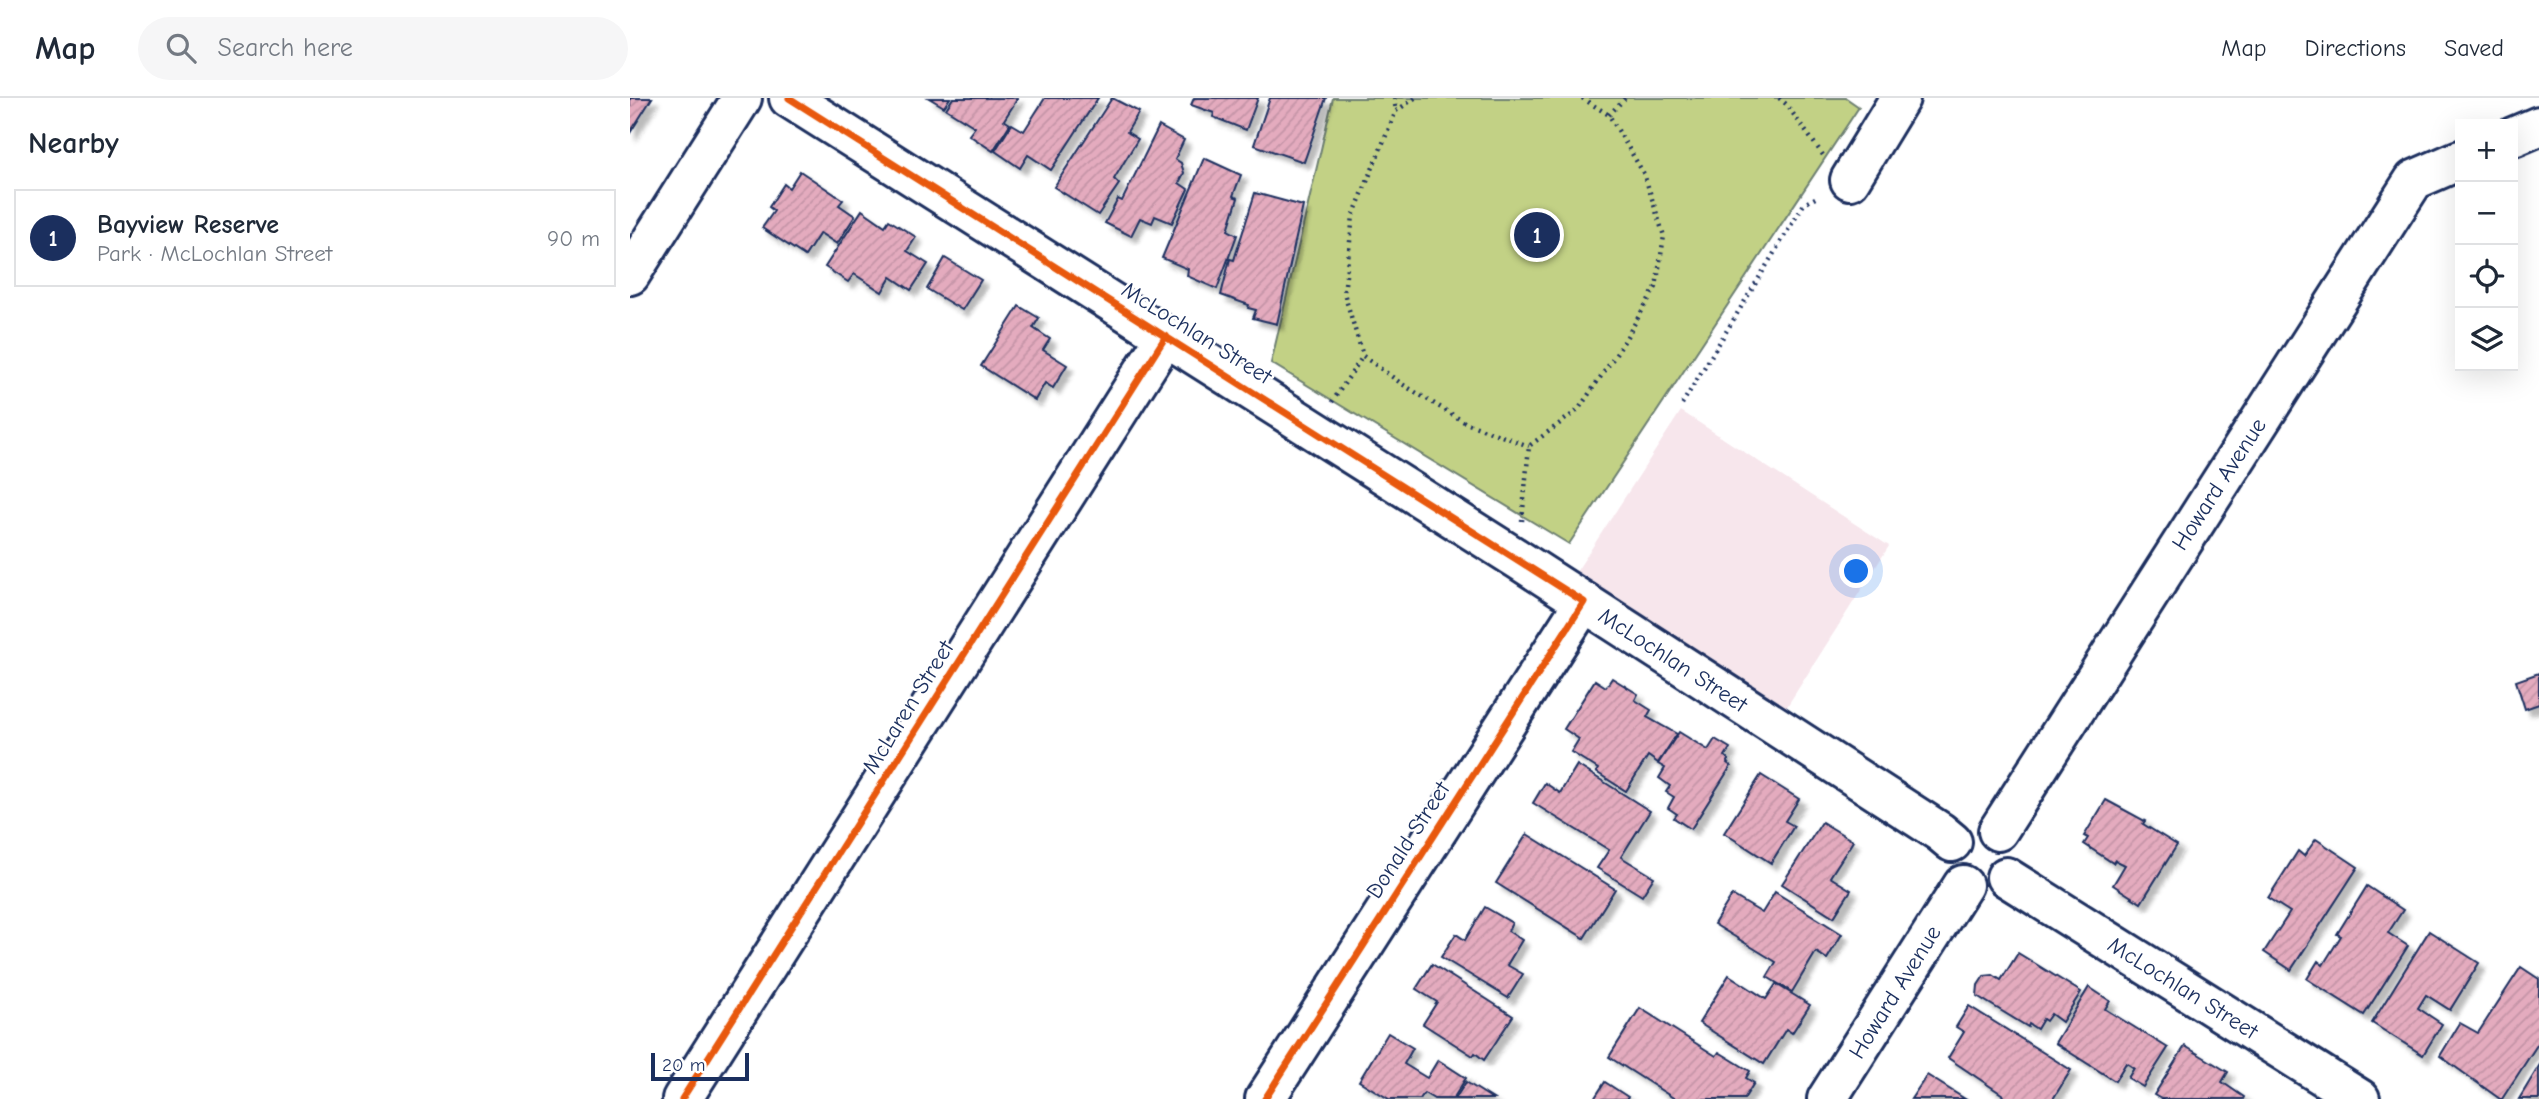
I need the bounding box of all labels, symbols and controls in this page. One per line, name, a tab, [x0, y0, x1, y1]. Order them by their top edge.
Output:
search box	[138, 17, 628, 80]
text: Map	[35, 29, 96, 67]
icon: search	[162, 29, 200, 67]
text: Search here	[218, 33, 353, 63]
text: Map	[2221, 34, 2267, 62]
text: Directions	[2305, 34, 2406, 62]
text: Saved	[2444, 34, 2504, 62]
map controls	[2455, 119, 2518, 371]
button: +	[2455, 119, 2518, 182]
text: Nearby	[28, 126, 119, 161]
button: −	[2455, 182, 2518, 245]
pin: 1	[1514, 209, 1560, 261]
text: Bayview Reserve	[97, 210, 279, 240]
text: 1	[48, 225, 58, 252]
text: 90 m	[547, 225, 600, 252]
text: Park · McLochlan Street	[97, 240, 332, 267]
button: locate	[2455, 245, 2518, 308]
street label: McLochlan Street	[1117, 276, 1278, 391]
button: layers	[2455, 308, 2518, 371]
street label: Howard Avenue	[2166, 413, 2272, 555]
your location	[1839, 554, 1873, 588]
street label: McLochlan Street	[1594, 602, 1754, 719]
street label: McLaren Street	[856, 634, 960, 778]
street label: Donald Street	[1360, 775, 1457, 903]
street label: Howard Avenue	[1843, 920, 1947, 1064]
street label: McLochlan Street	[2103, 931, 2264, 1046]
scale bar	[651, 1050, 749, 1082]
text: 20 m	[662, 1054, 706, 1076]

